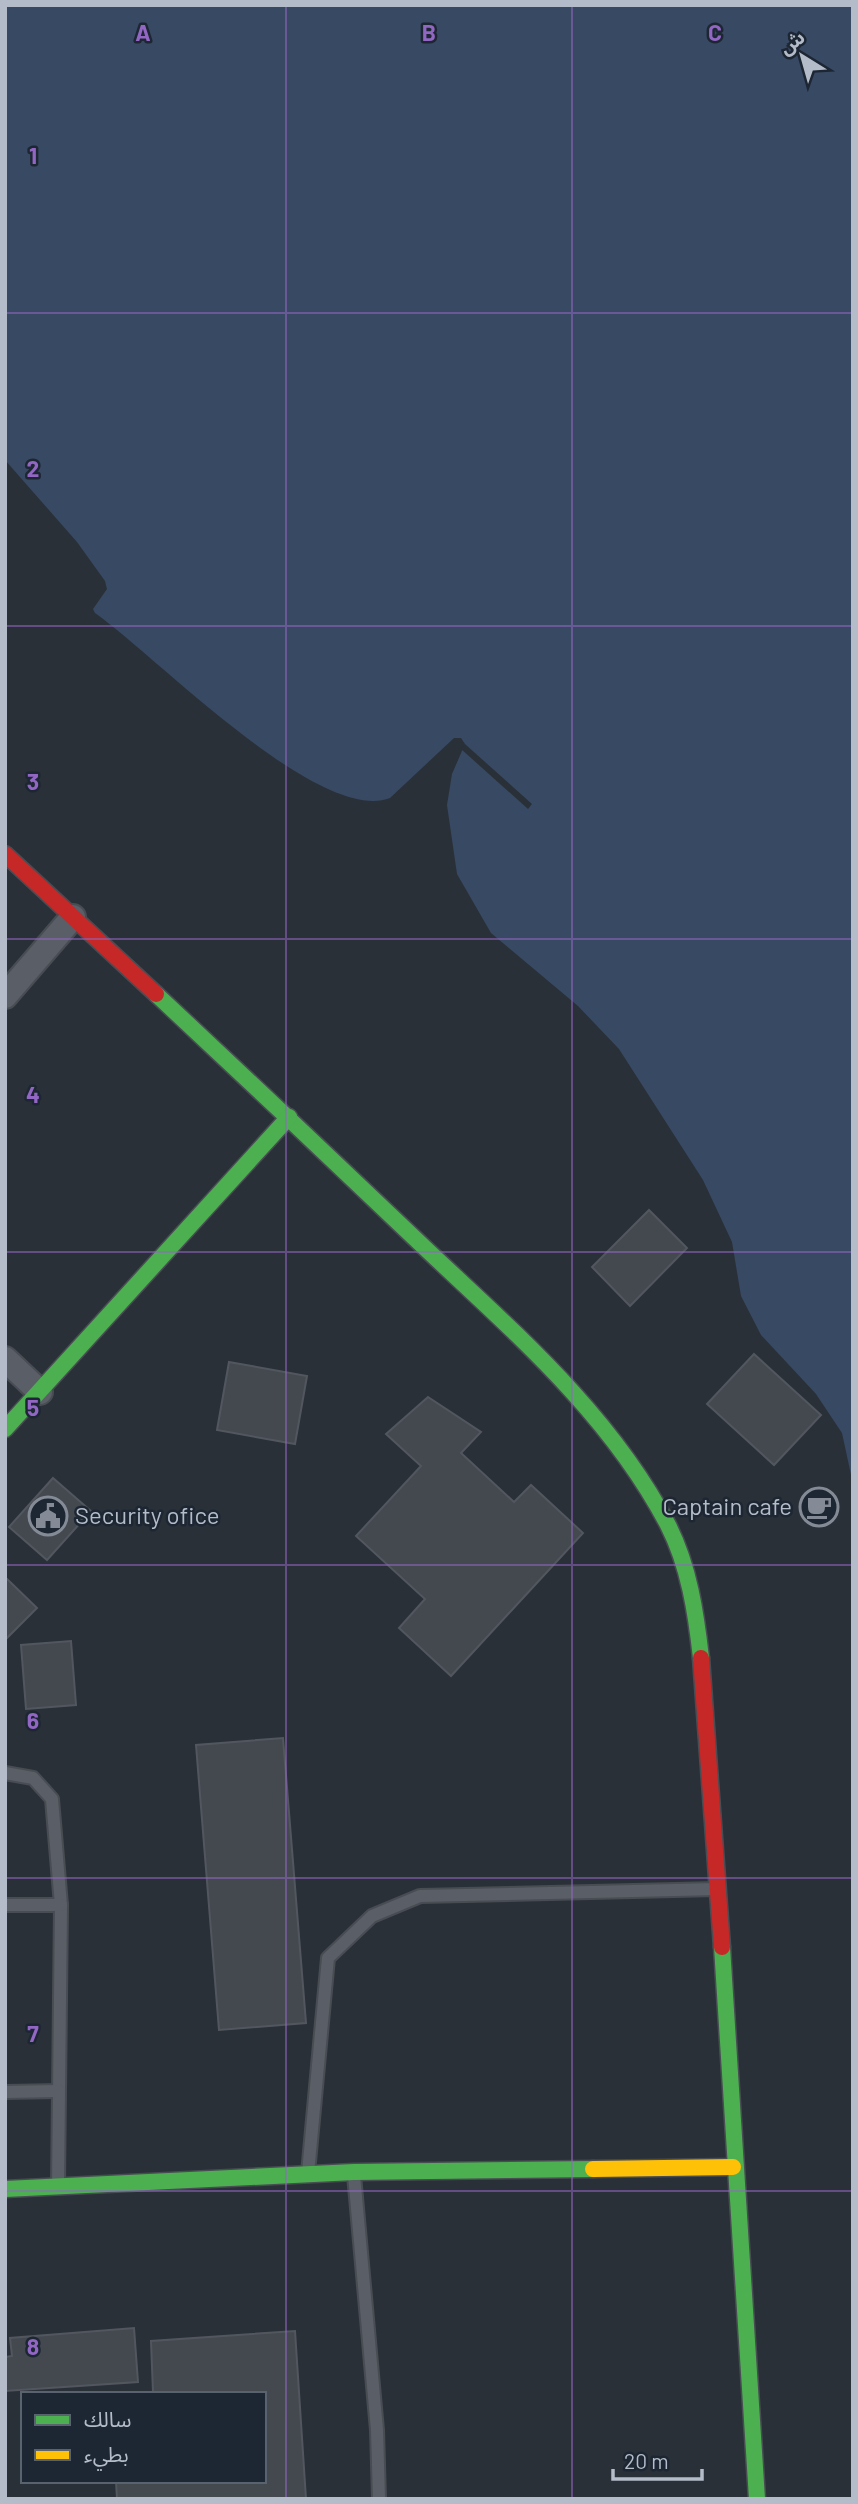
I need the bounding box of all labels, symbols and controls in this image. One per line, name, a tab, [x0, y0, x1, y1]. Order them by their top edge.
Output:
text: A	[135, 18, 151, 46]
text: B	[422, 18, 436, 46]
text: C	[708, 18, 722, 46]
north arrow	[767, 21, 837, 91]
text: ش	[774, 25, 809, 59]
text: 1	[29, 141, 37, 169]
text: 2	[27, 454, 39, 482]
text: 3	[27, 767, 39, 795]
text: 4	[26, 1080, 40, 1108]
text: 5	[27, 1393, 39, 1421]
cafe icon: Captain cafe	[798, 1486, 840, 1528]
place label: Captain cafe	[662, 1491, 792, 1520]
public building icon: Security ofice	[27, 1495, 69, 1537]
place label: Security ofice	[75, 1500, 220, 1529]
text: 6	[27, 1706, 39, 1734]
text: 7	[27, 2019, 39, 2047]
text: 8	[27, 2332, 39, 2360]
legend	[21, 2392, 266, 2483]
text: سالك	[84, 2406, 131, 2431]
scale bar	[613, 2438, 702, 2482]
text: بطيء	[84, 2441, 129, 2471]
text: 20 m	[624, 2448, 669, 2473]

